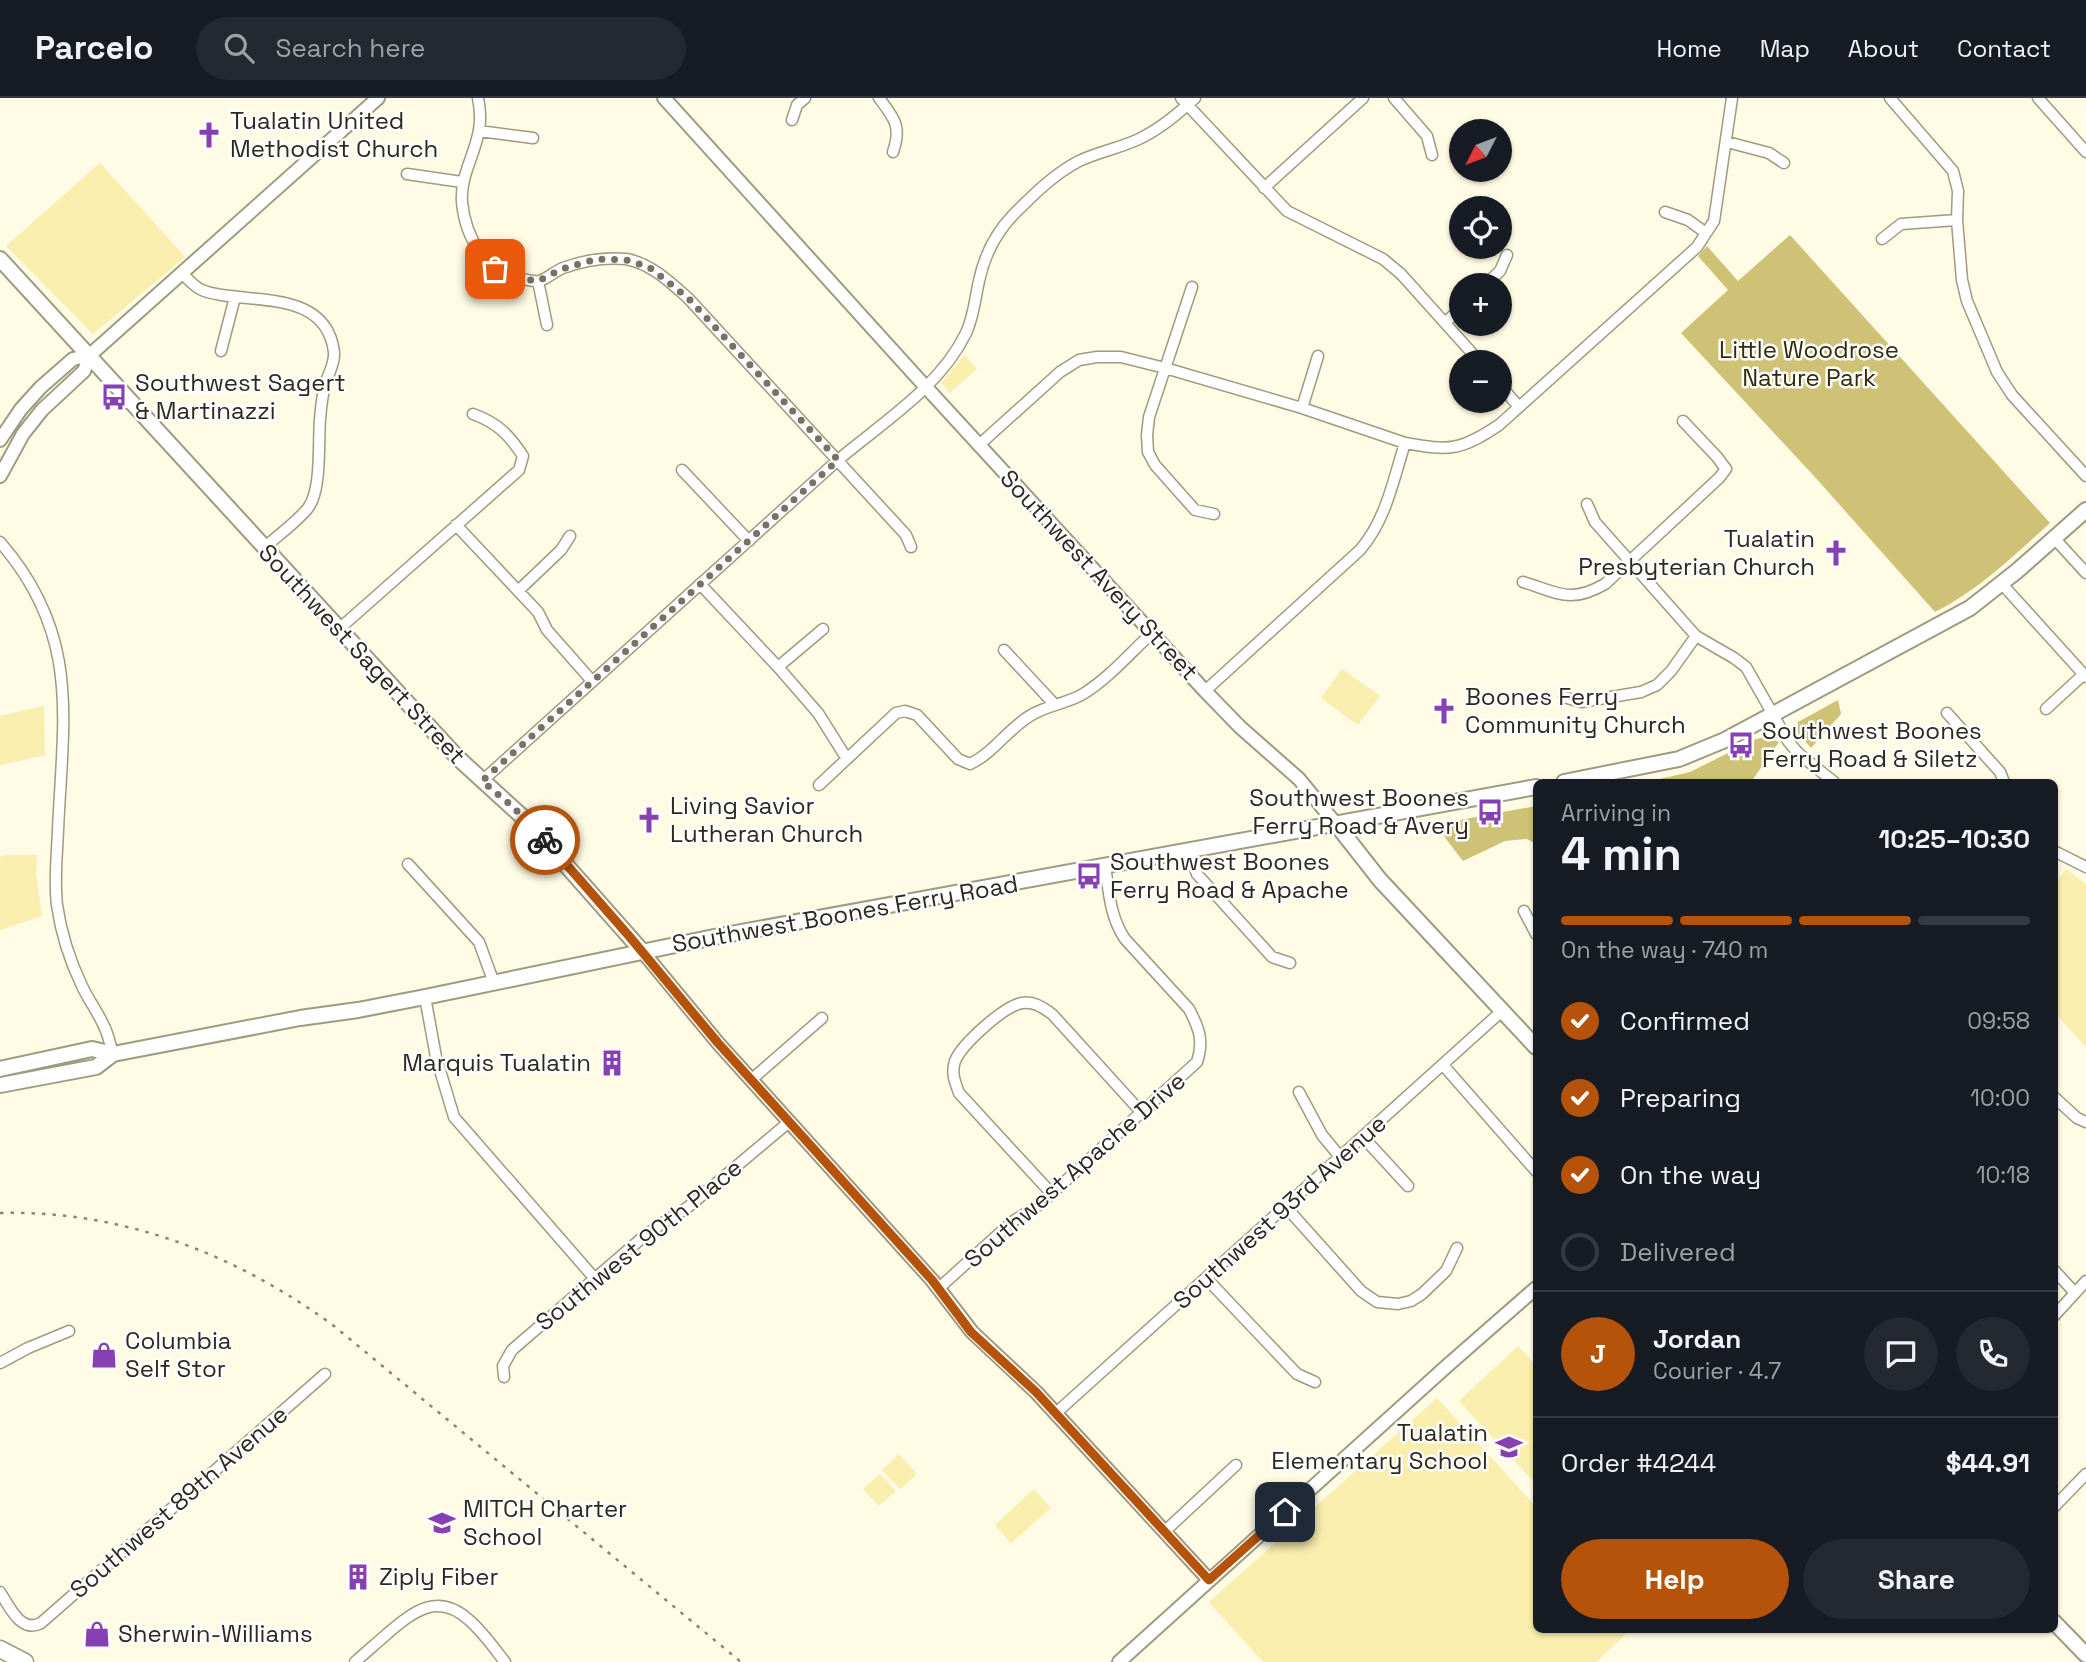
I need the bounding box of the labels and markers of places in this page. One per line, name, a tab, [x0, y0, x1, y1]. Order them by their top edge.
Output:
place label: Tualatin United Methodist Church	[230, 105, 438, 164]
church icon: Tualatin United Methodist Church	[194, 120, 224, 150]
pin	[465, 239, 525, 299]
place label: Southwest Sagert & Martinazzi	[135, 367, 346, 426]
bus stop icon: Southwest Sagert & Martinazzi	[99, 382, 129, 412]
place label: Tualatin Presbyterian Church	[1578, 523, 1815, 582]
church icon: Tualatin Presbyterian Church	[1821, 538, 1851, 568]
place label: Boones Ferry Community Church	[1465, 681, 1686, 740]
church icon: Boones Ferry Community Church	[1429, 696, 1459, 726]
place label: Southwest Boones Ferry Road & Siletz	[1762, 715, 1982, 774]
bus stop icon: Southwest Boones Ferry Road & Siletz	[1726, 730, 1756, 760]
place label: Southwest Boones Ferry Road & Avery	[1249, 782, 1469, 841]
place label: Living Savior Lutheran Church	[670, 790, 863, 849]
bus stop icon: Southwest Boones Ferry Road & Avery	[1475, 797, 1505, 827]
church icon: Living Savior Lutheran Church	[634, 805, 664, 835]
place label: Southwest Boones Ferry Road & Apache	[1110, 846, 1349, 905]
bus stop icon: Southwest Boones Ferry Road & Apache	[1074, 861, 1104, 891]
place label: Marquis Tualatin	[402, 1047, 591, 1078]
building icon: Marquis Tualatin	[597, 1048, 627, 1078]
place label: Columbia Self Stor	[125, 1325, 232, 1384]
shop icon: Columbia Self Stor	[89, 1340, 119, 1370]
place label: Tualatin Elementary School	[1271, 1417, 1488, 1476]
school or university icon: Tualatin Elementary School	[1494, 1432, 1524, 1462]
pin	[1255, 1482, 1315, 1542]
place label: MITCH Charter School	[463, 1493, 627, 1552]
school or university icon: MITCH Charter School	[427, 1508, 457, 1538]
place label: Ziply Fiber	[379, 1561, 498, 1592]
building icon: Ziply Fiber	[343, 1562, 373, 1592]
place label: Sherwin-Williams	[118, 1618, 313, 1649]
shop icon: Sherwin-Williams	[82, 1619, 112, 1649]

